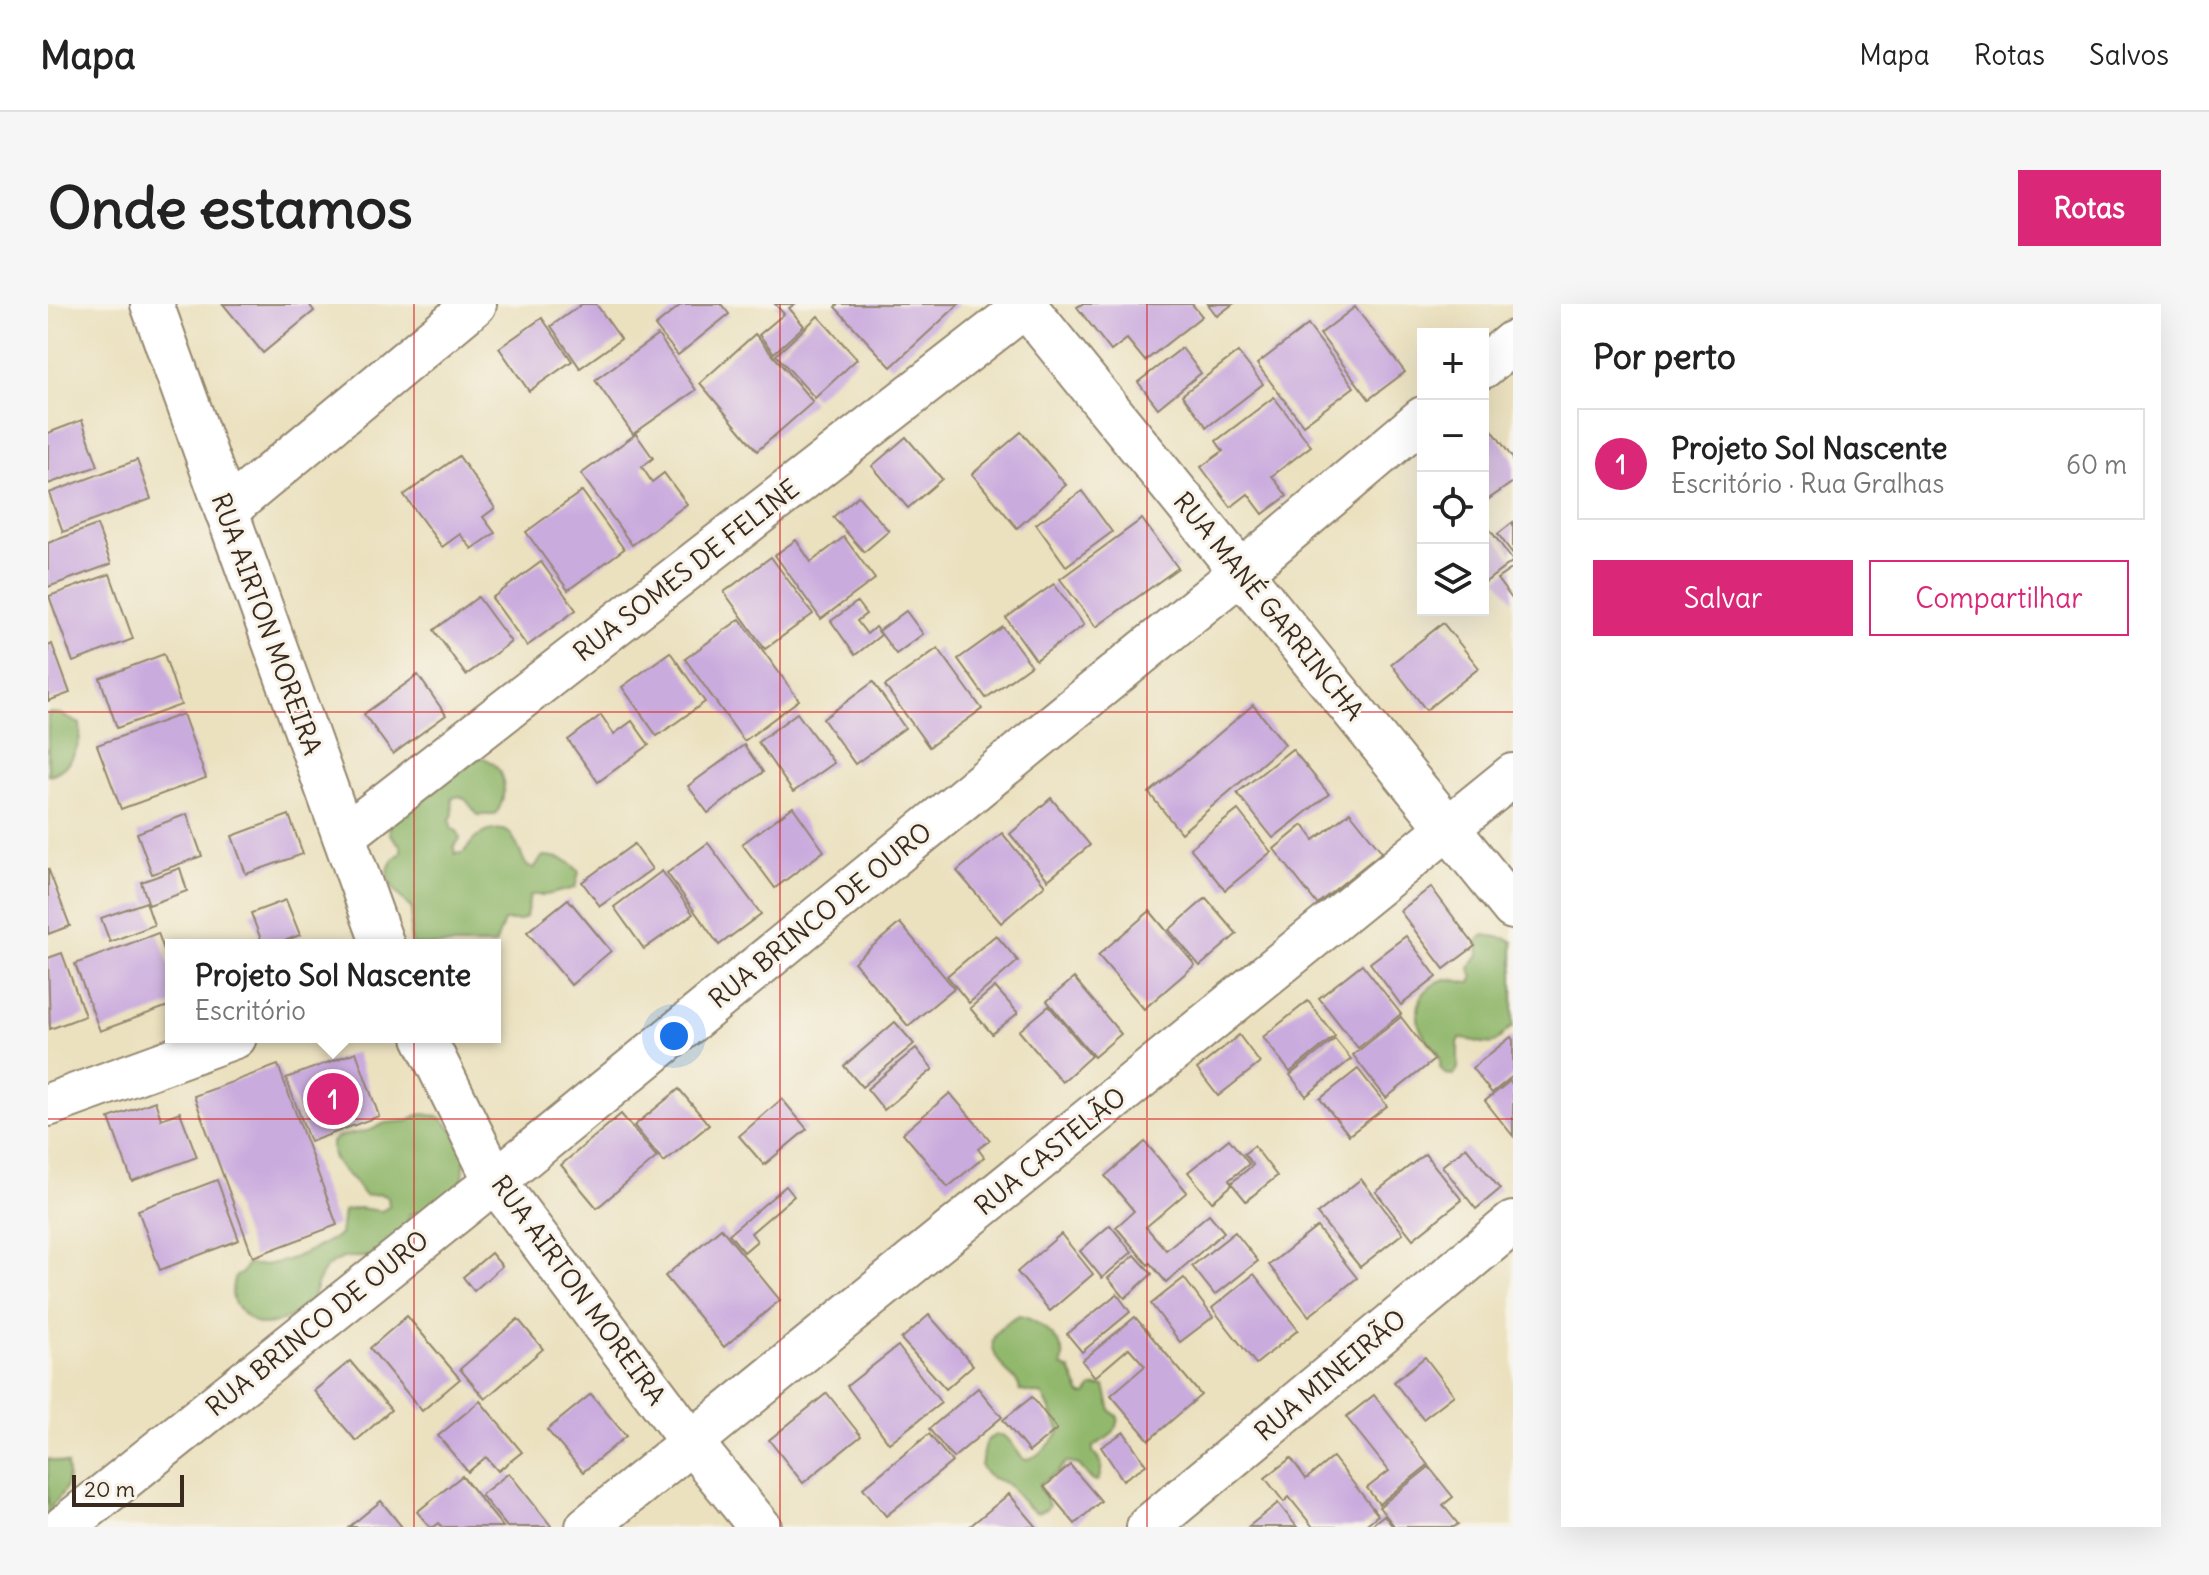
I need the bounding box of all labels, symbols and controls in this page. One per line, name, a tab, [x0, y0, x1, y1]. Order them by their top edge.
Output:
text: Mapa	[40, 32, 136, 79]
text: Mapa	[1859, 37, 1930, 73]
text: Rotas	[1974, 37, 2045, 73]
text: Salvos	[2089, 37, 2169, 73]
button: Rotas	[2018, 170, 2161, 246]
text: Onde estamos	[48, 173, 413, 243]
map controls	[1417, 328, 1489, 616]
button: +	[1417, 328, 1489, 400]
text: Por perto	[1593, 335, 1736, 378]
button: −	[1417, 400, 1489, 472]
text: Projeto Sol Nascente	[1671, 429, 1947, 467]
text: 1	[1616, 448, 1626, 481]
text: 60 m	[2066, 448, 2127, 481]
text: Escritório · Rua Gralhas	[1671, 467, 1944, 500]
street label: RUA SOMES DE FELINE	[567, 472, 805, 668]
button: locate	[1417, 472, 1489, 544]
street label: RUA MANÉ GARRINCHA	[1167, 484, 1372, 727]
street label: RUA AIRTON MOREIRA	[204, 489, 330, 759]
button: layers	[1417, 544, 1489, 616]
button: Salvar	[1593, 560, 1853, 636]
button: Compartilhar	[1869, 560, 2129, 636]
street label: RUA BRINCO DE OURO	[702, 815, 938, 1015]
popup	[165, 939, 501, 1043]
text: Projeto Sol Nascente	[195, 956, 471, 994]
text: Escritório	[195, 994, 306, 1027]
your location	[654, 1016, 694, 1056]
pin: 1	[307, 1069, 359, 1129]
street label: RUA CASTELÃO	[968, 1080, 1132, 1222]
street label: RUA AIRTON MOREIRA	[485, 1169, 673, 1411]
street label: RUA BRINCO DE OURO	[199, 1223, 435, 1423]
street label: RUA MINEIRÃO	[1248, 1302, 1412, 1448]
scale bar	[72, 1471, 184, 1507]
text: 20 m	[84, 1475, 135, 1503]

